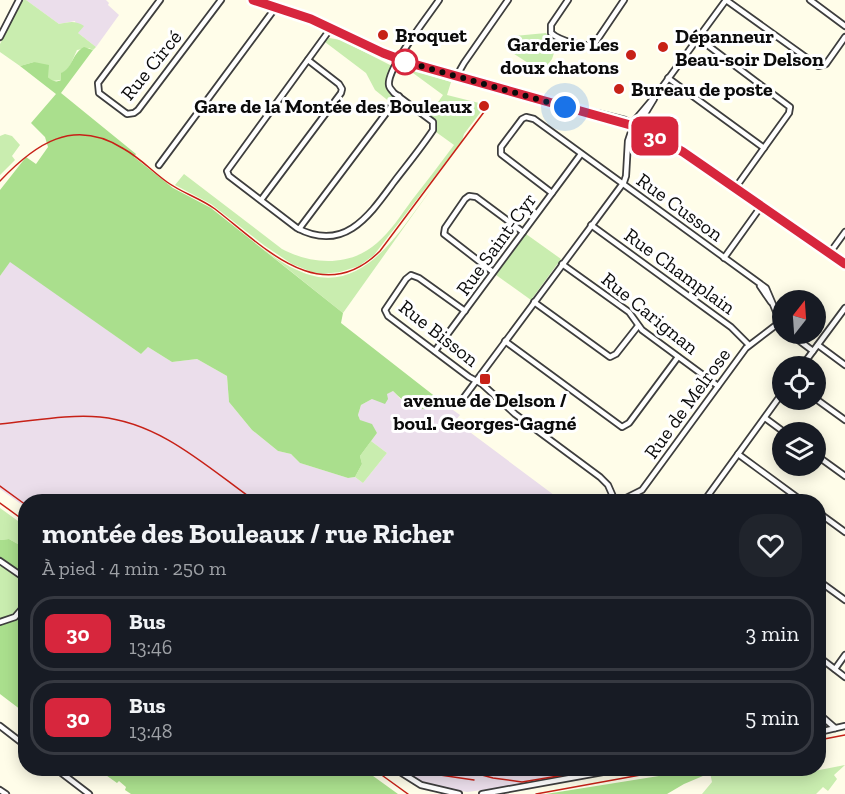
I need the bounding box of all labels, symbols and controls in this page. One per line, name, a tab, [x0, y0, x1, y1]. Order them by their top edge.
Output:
place label: Broquet	[395, 23, 468, 47]
place label: Dépanneur Beau-soir Delson	[675, 24, 824, 71]
street label: Rue Circé	[116, 25, 186, 105]
marker: Broquet	[376, 28, 390, 42]
place label: Garderie Les doux chatons	[500, 32, 619, 79]
marker: Dépanneur Beau-soir Delson	[656, 40, 670, 54]
marker: Garderie Les doux chatons	[624, 48, 638, 62]
unlabelled marker	[392, 49, 418, 75]
place label: Bureau de poste	[631, 77, 773, 101]
marker: Bureau de poste	[612, 82, 626, 96]
your location	[550, 92, 580, 122]
place label: Gare de la Montée des Bouleaux	[194, 94, 472, 118]
marker: Gare de la Montée des Bouleaux	[477, 99, 491, 113]
line badge: 30	[628, 116, 682, 156]
text: 30	[643, 124, 667, 149]
street label: Rue Cusson	[632, 168, 728, 247]
street label: Rue Saint-Cyr	[451, 188, 541, 300]
street label: Rue Champlain	[620, 223, 741, 320]
street label: Rue Carignan	[597, 267, 704, 360]
north arrow	[772, 290, 826, 344]
map controls	[772, 290, 826, 476]
street label: Rue Bisson	[394, 294, 484, 372]
street label: Rue de Melrose	[639, 343, 735, 463]
button: locate	[772, 356, 826, 410]
marker: avenue de Delson / boul. Georges-Gagné	[478, 372, 492, 386]
place label: avenue de Delson / boul. Georges-Gagné	[392, 388, 577, 435]
button: layers	[772, 422, 826, 476]
button: heart	[739, 514, 802, 577]
text: montée des Bouleaux / rue Richer	[42, 517, 454, 550]
text: À pied · 4 min · 250 m	[42, 556, 226, 580]
text: Bus	[129, 608, 166, 635]
text: 3 min	[745, 620, 799, 647]
text: 30	[66, 621, 90, 646]
text: 13:46	[129, 635, 172, 659]
text: Bus	[129, 692, 166, 719]
text: 5 min	[745, 704, 799, 731]
text: 30	[66, 705, 90, 730]
text: 13:48	[129, 719, 173, 743]

